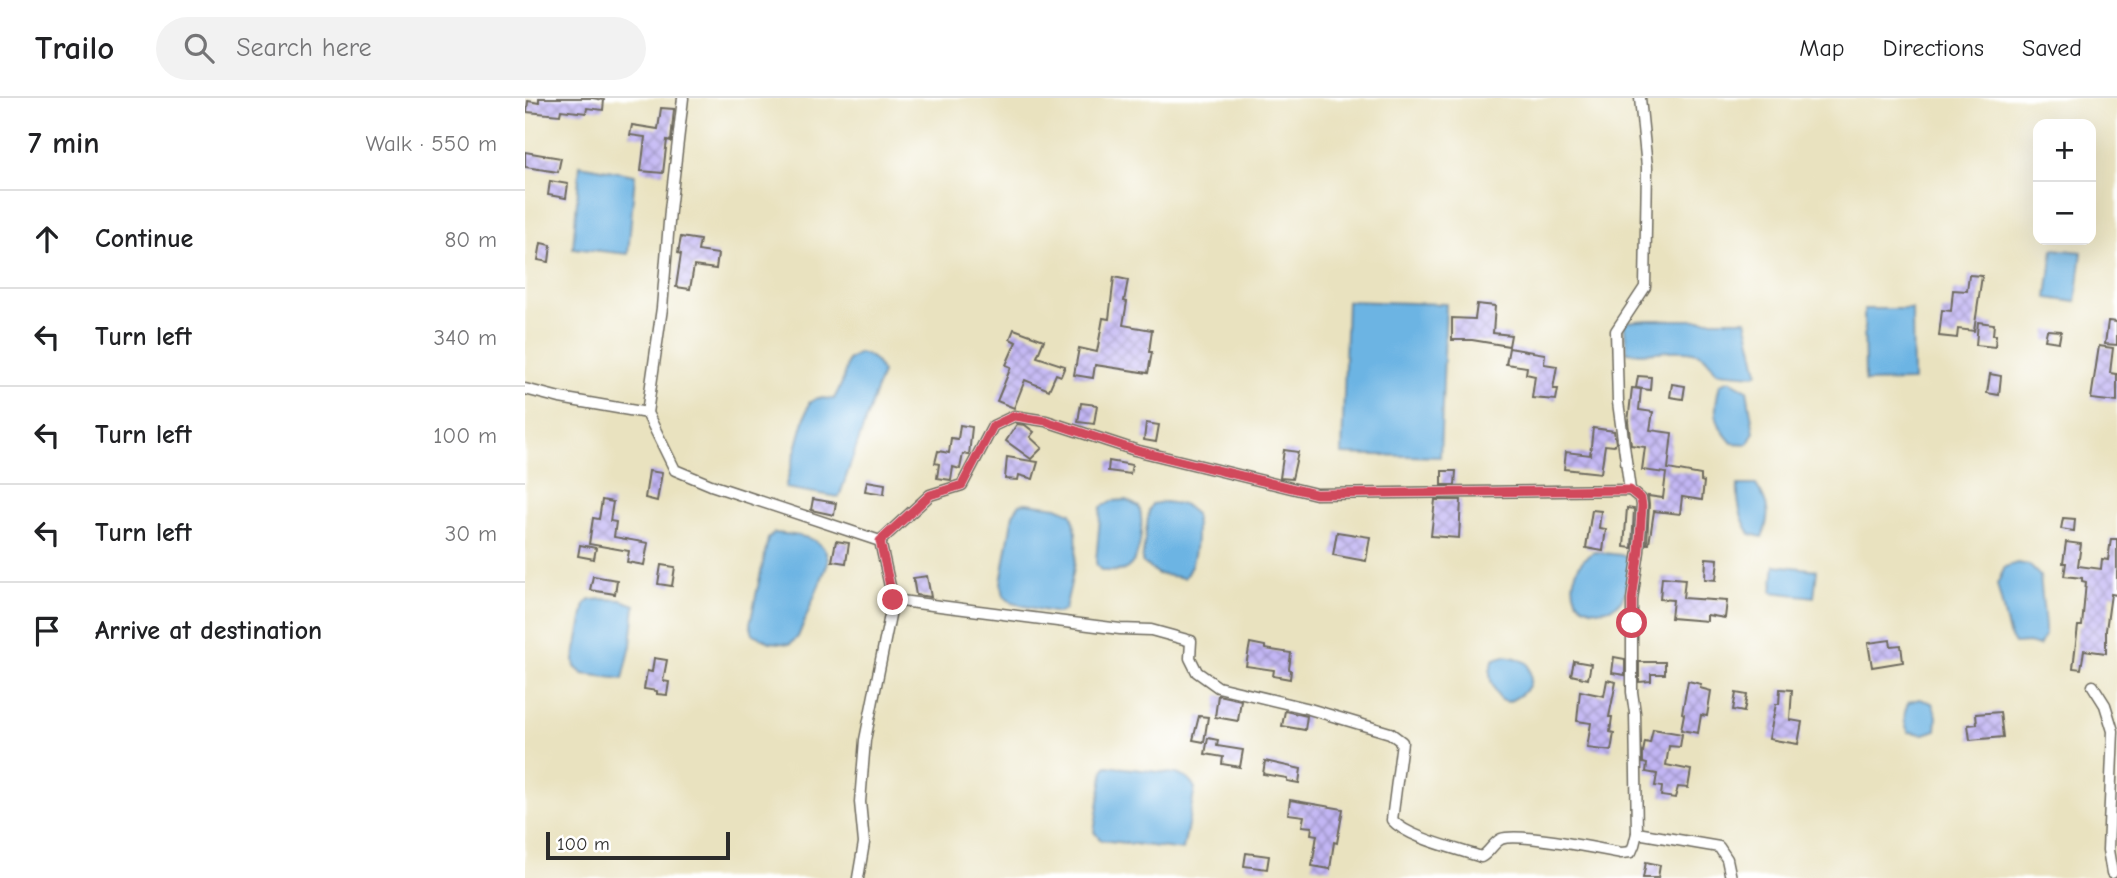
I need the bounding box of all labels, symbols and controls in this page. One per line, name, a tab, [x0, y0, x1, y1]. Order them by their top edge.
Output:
search box	[156, 17, 646, 80]
text: Trailo	[35, 29, 114, 67]
icon: search	[180, 29, 218, 67]
text: Search here	[236, 33, 372, 63]
text: Map	[1799, 34, 1845, 62]
text: Directions	[1883, 34, 1984, 62]
text: Saved	[2022, 34, 2082, 62]
map controls	[2033, 119, 2096, 245]
button: +	[2033, 119, 2096, 182]
text: 7 min	[28, 126, 100, 161]
text: Walk · 550 m	[366, 130, 497, 157]
button: −	[2033, 182, 2096, 245]
icon: ahead	[28, 220, 66, 258]
text: Continue	[95, 224, 193, 254]
text: 80 m	[444, 226, 497, 253]
icon: left	[28, 318, 66, 356]
text: Turn left	[95, 322, 192, 352]
text: 340 m	[434, 324, 497, 351]
icon: left	[28, 416, 66, 454]
text: Turn left	[95, 420, 192, 450]
text: 100 m	[433, 422, 497, 449]
icon: left	[28, 514, 66, 552]
text: Turn left	[95, 518, 192, 548]
text: 30 m	[445, 520, 497, 547]
route end	[877, 584, 908, 615]
route start	[1616, 607, 1647, 638]
icon: arrive	[28, 612, 66, 650]
text: Arrive at destination	[95, 616, 322, 646]
scale bar	[546, 829, 730, 861]
text: 100 m	[557, 833, 610, 855]

